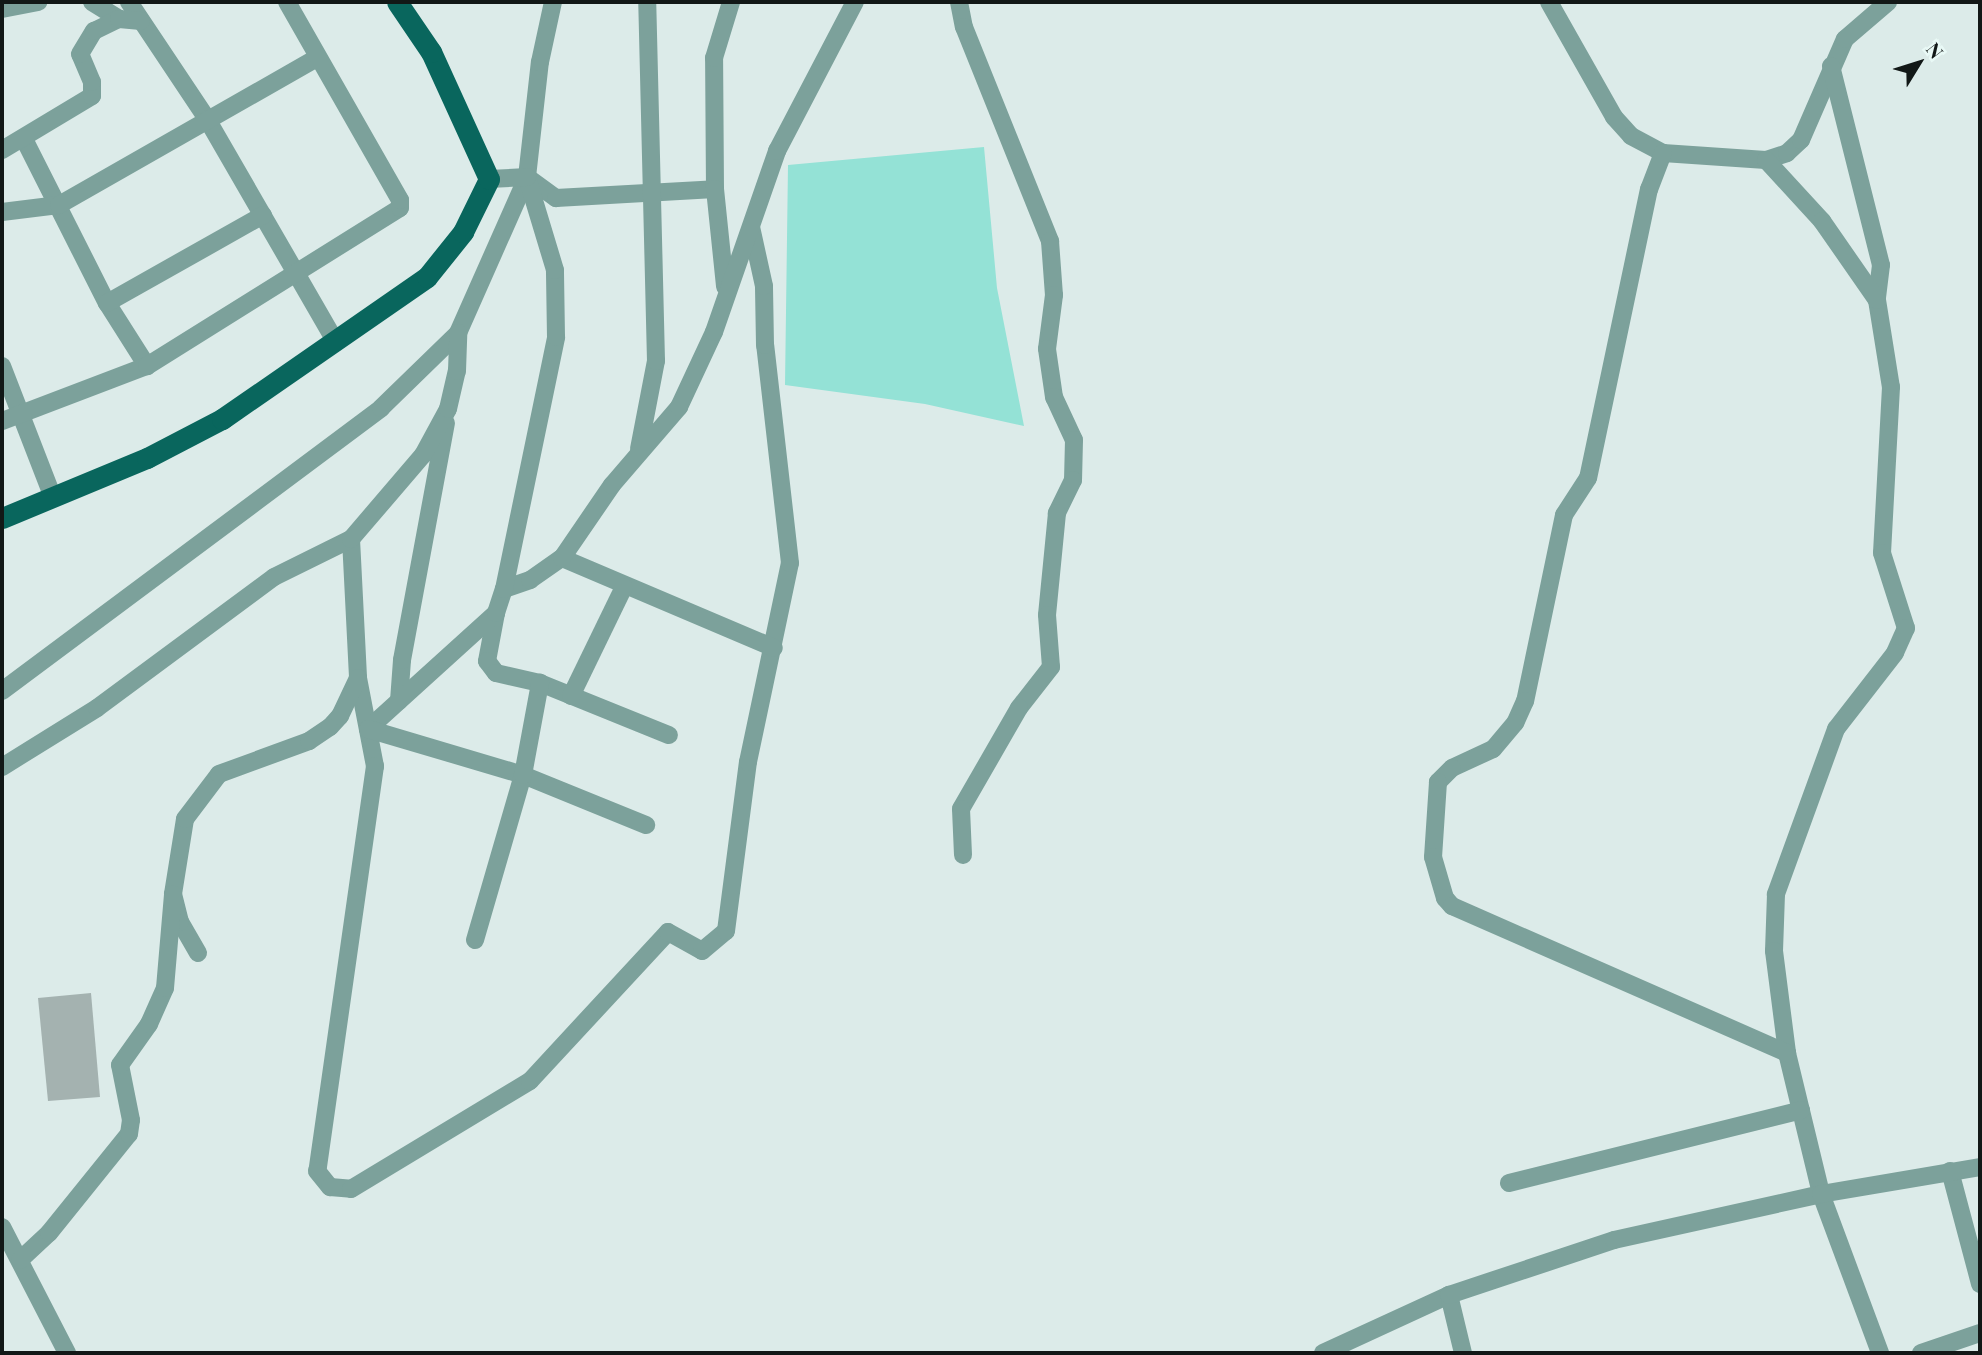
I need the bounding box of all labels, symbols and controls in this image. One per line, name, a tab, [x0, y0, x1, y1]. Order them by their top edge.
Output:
north arrow	[1884, 28, 1954, 98]
text: N	[1921, 37, 1950, 63]

